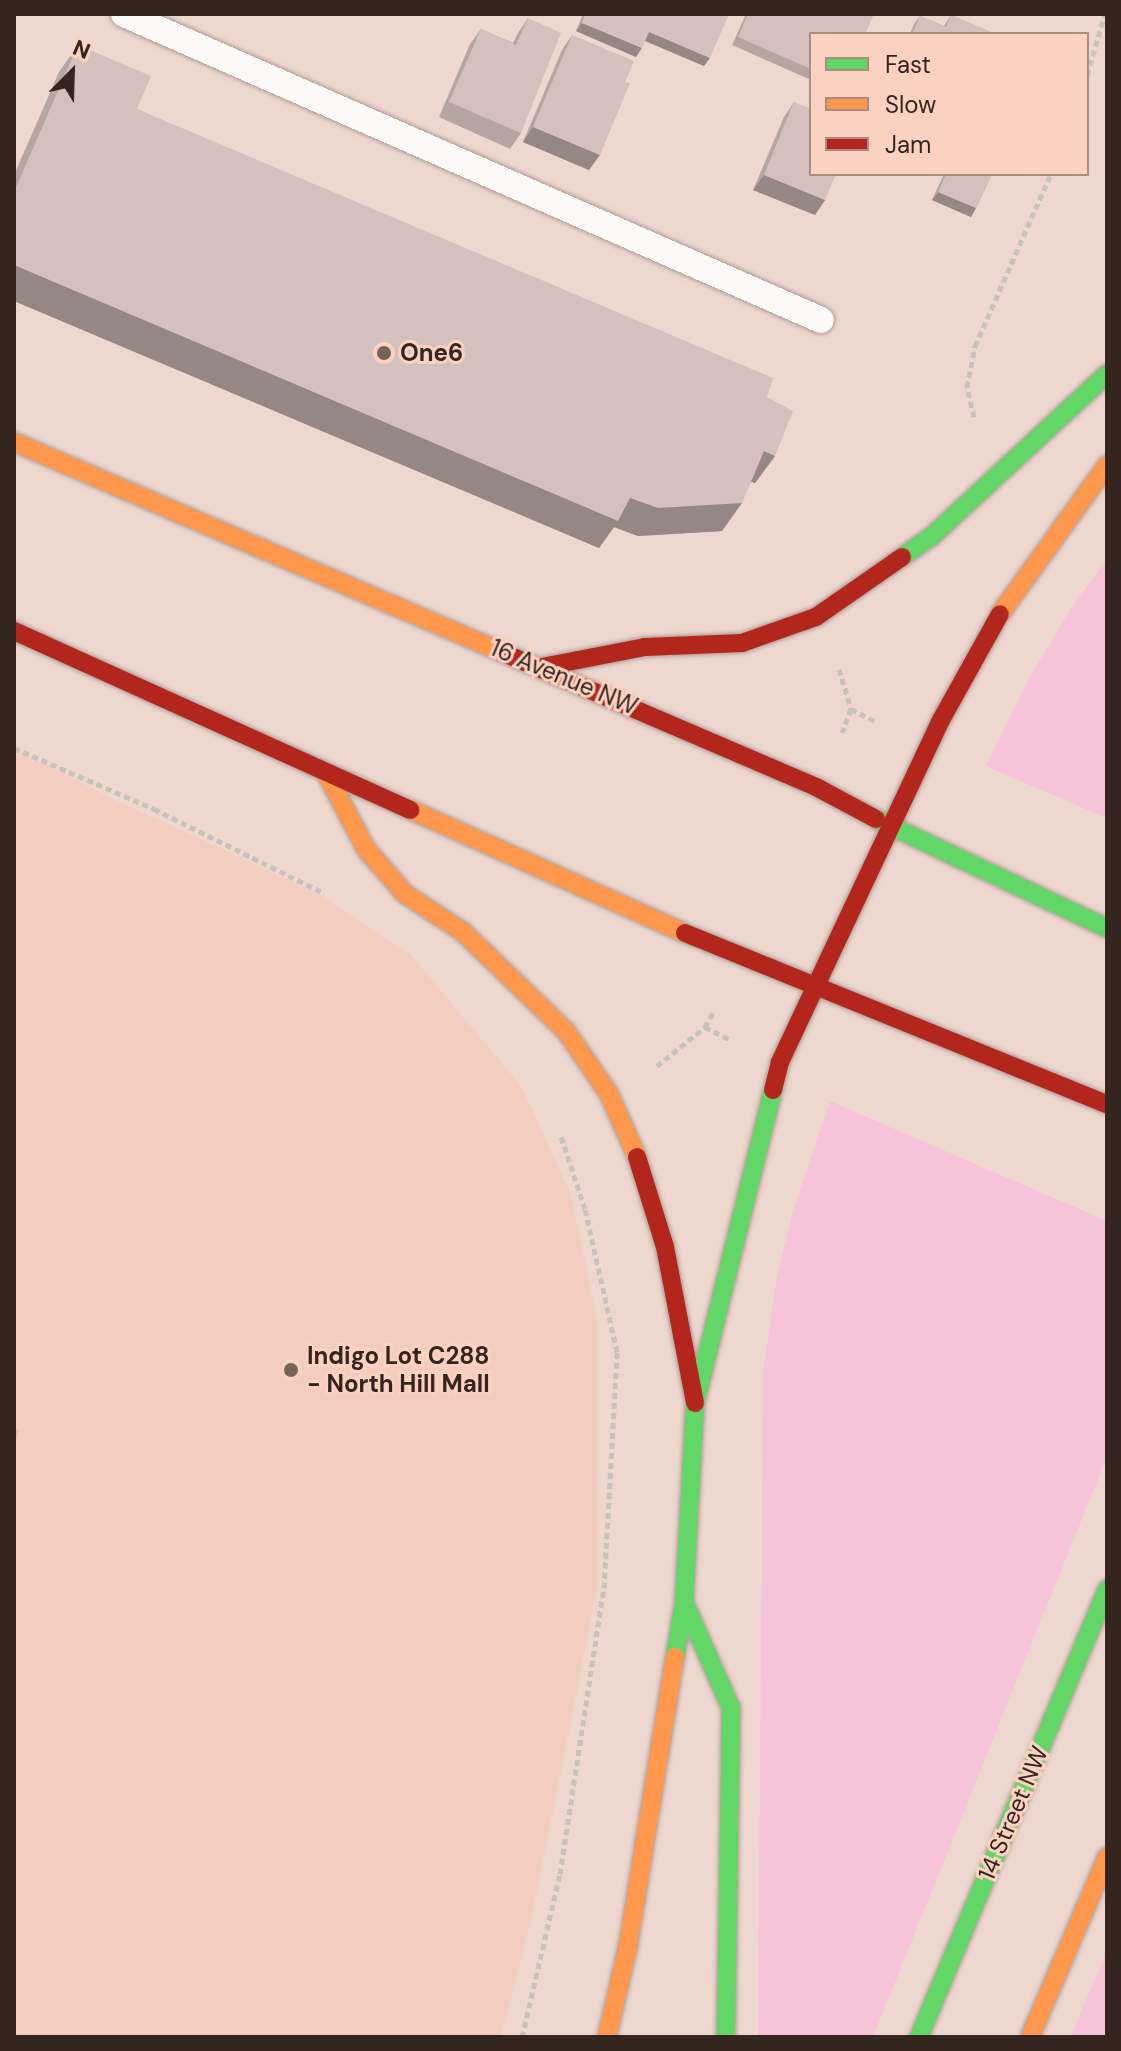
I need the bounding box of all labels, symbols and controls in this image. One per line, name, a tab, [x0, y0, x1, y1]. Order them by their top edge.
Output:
north arrow	[32, 32, 112, 112]
legend	[809, 32, 1089, 176]
text: N	[69, 33, 95, 66]
text: Fast	[885, 49, 931, 80]
text: Slow	[885, 89, 936, 120]
text: Jam	[885, 129, 931, 160]
place label: One6	[400, 339, 463, 367]
marker: One6	[375, 344, 393, 362]
street label: 16 Avenue NW	[486, 633, 642, 721]
place label: Indigo Lot C288 - North Hill Mall	[307, 1342, 490, 1398]
marker: Indigo Lot C288 - North Hill Mall	[282, 1361, 300, 1379]
street label: 14 Street NW	[972, 1742, 1054, 1884]

